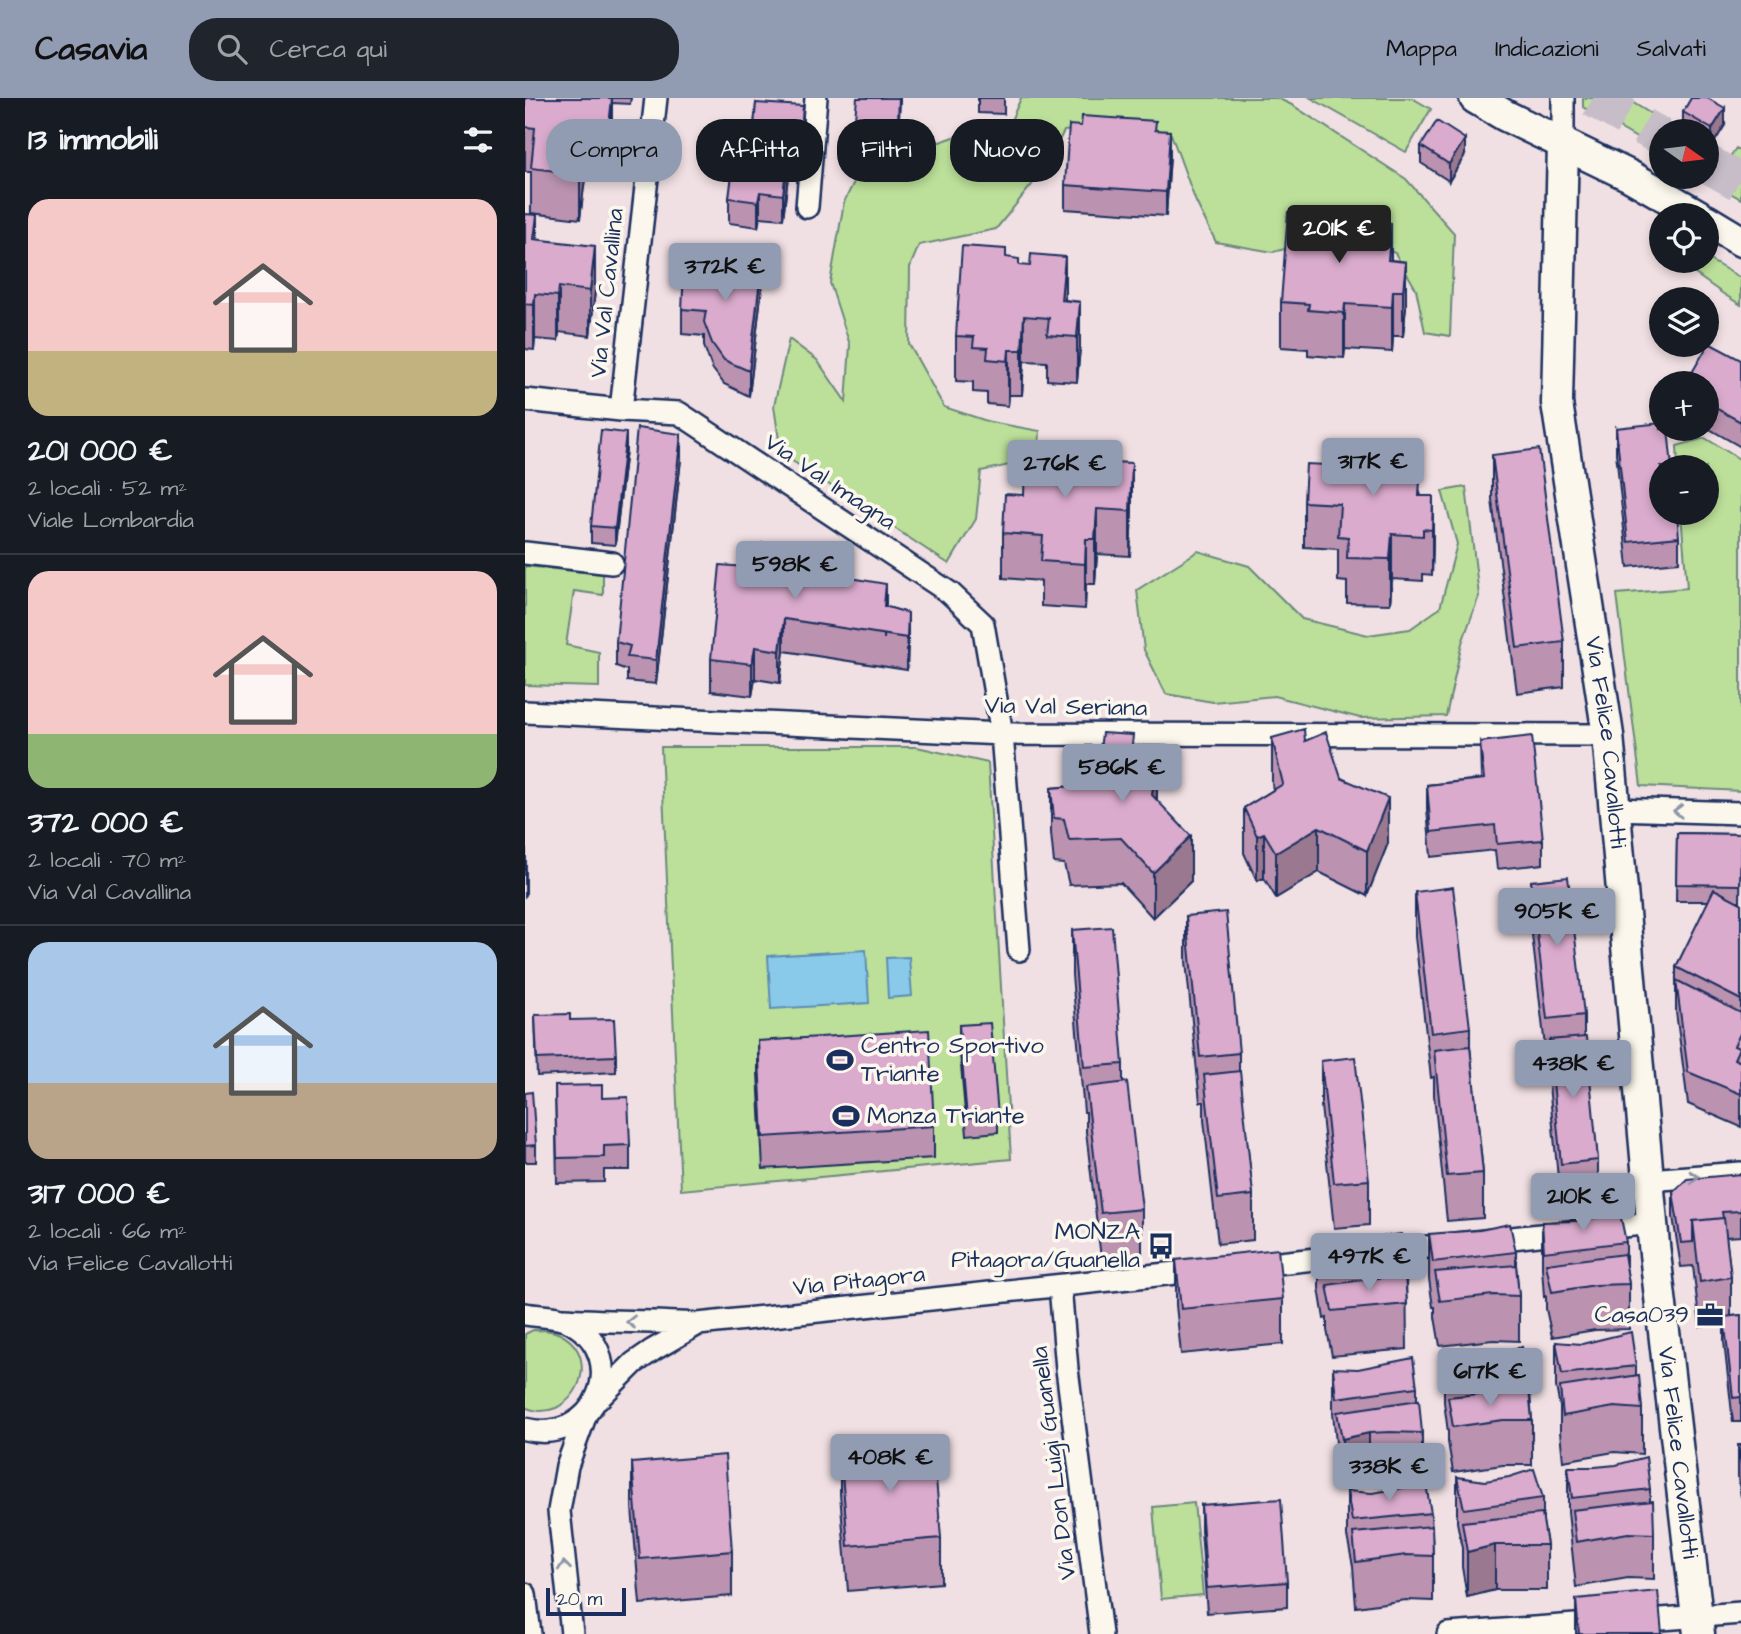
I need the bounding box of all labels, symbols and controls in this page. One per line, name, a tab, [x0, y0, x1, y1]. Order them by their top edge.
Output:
search box	[189, 18, 679, 81]
text: Casavia	[35, 26, 147, 72]
icon: search	[213, 30, 251, 68]
text: Cerca qui	[269, 31, 387, 67]
text: Mappa	[1386, 32, 1457, 66]
text: Indicazioni	[1495, 32, 1599, 66]
text: Salvati	[1637, 32, 1706, 66]
text: 13 immobili	[28, 119, 158, 161]
chip: Compra	[546, 119, 682, 182]
chip: Affitta	[696, 119, 823, 182]
chip: Filtri	[837, 119, 936, 182]
chip: Nuovo	[950, 119, 1064, 182]
north arrow	[1649, 119, 1719, 189]
map controls	[1649, 119, 1719, 525]
icon: filters	[459, 121, 497, 159]
button: locate	[1649, 203, 1719, 273]
street label: Via Val Cavallina	[581, 206, 633, 380]
pin: 201K €	[1282, 206, 1396, 265]
text: 201K €	[1303, 212, 1375, 244]
pin: 372K €	[668, 244, 782, 303]
icon: home	[200, 245, 326, 371]
text: 372K €	[685, 250, 765, 282]
button: layers	[1649, 287, 1719, 357]
button: +	[1649, 371, 1719, 441]
street label: Via Val Imagna	[757, 425, 903, 539]
text: 201 000 €	[28, 430, 173, 472]
pin: 317K €	[1316, 438, 1430, 498]
pin: 276K €	[1008, 440, 1122, 500]
text: 317K €	[1338, 445, 1408, 477]
text: 276K €	[1023, 447, 1107, 479]
button: −	[1649, 455, 1719, 525]
text: 2 locali · 52 m²	[28, 472, 187, 504]
text: Viale Lombardia	[28, 504, 194, 536]
pin: 598K €	[738, 542, 852, 601]
text: 598K €	[752, 548, 838, 580]
icon: home	[200, 617, 326, 743]
street label: Via Felice Cavallotti	[1576, 634, 1635, 850]
street label: Via Val Seriana	[984, 689, 1148, 725]
pin: 586K €	[1065, 744, 1179, 804]
text: 586K €	[1078, 751, 1166, 783]
text: 372 000 €	[28, 802, 184, 844]
one-way arrow	[1672, 803, 1683, 819]
text: 2 locali · 70 m²	[28, 844, 186, 876]
text: Via Val Cavallina	[28, 876, 191, 908]
pin: 905K €	[1500, 888, 1614, 948]
text: 905K €	[1514, 895, 1600, 927]
icon: home	[200, 988, 326, 1114]
place label: Centro Sportivo Triante	[861, 1029, 1044, 1091]
pin: 438K €	[1516, 1040, 1630, 1100]
sports icon: Centro Sportivo Triante	[825, 1045, 855, 1075]
text: 438K €	[1531, 1047, 1615, 1079]
place label: Monza Triante	[867, 1099, 1025, 1133]
sports icon: Monza Triante	[831, 1101, 861, 1131]
one-way arrow	[1689, 1170, 1700, 1185]
text: 317 000 €	[28, 1173, 170, 1215]
pin: 210K €	[1526, 1174, 1640, 1233]
text: 210K €	[1547, 1180, 1619, 1212]
text: 2 locali · 66 m²	[28, 1215, 187, 1247]
place label: MONZA Pitagora/Guanella	[951, 1215, 1140, 1278]
bus stop icon: MONZA Pitagora/Guanella	[1146, 1231, 1176, 1261]
pin: 497K €	[1312, 1234, 1426, 1293]
text: 497K €	[1327, 1240, 1411, 1272]
text: Via Felice Cavallotti	[28, 1247, 232, 1279]
street label: Via Pitagora	[791, 1257, 927, 1306]
place label: Casa039	[1595, 1298, 1689, 1332]
office icon: Casa039	[1695, 1300, 1725, 1330]
one-way arrow	[625, 1314, 635, 1330]
street label: Via Don Luigi Guanella	[1023, 1344, 1086, 1582]
street label: Via Felice Cavallotti	[1649, 1345, 1707, 1561]
pin: 617K €	[1433, 1348, 1547, 1408]
text: 617K €	[1454, 1355, 1526, 1387]
pin: 408K €	[833, 1434, 947, 1494]
text: 408K €	[847, 1441, 933, 1473]
pin: 338K €	[1332, 1444, 1446, 1503]
text: 338K €	[1349, 1450, 1429, 1482]
one-way arrow	[557, 1560, 572, 1572]
scale bar	[546, 1585, 627, 1617]
text: 20 m	[557, 1586, 602, 1613]

